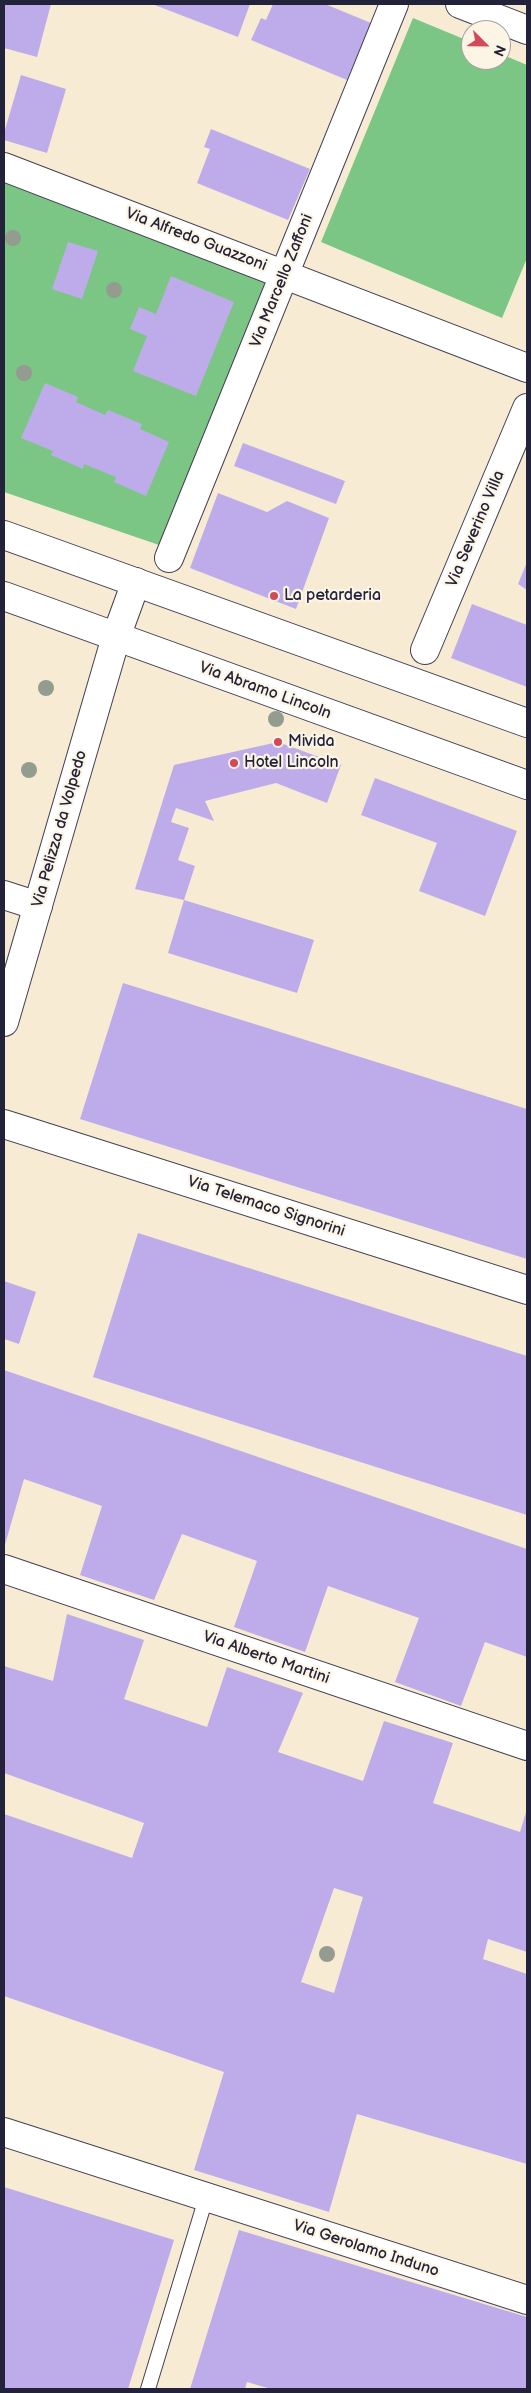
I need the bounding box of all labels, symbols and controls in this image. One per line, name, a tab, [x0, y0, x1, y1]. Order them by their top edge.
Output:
north arrow	[461, 20, 511, 70]
text: N	[489, 42, 509, 59]
street label: Via Alfredo Guazzoni	[123, 204, 269, 276]
street label: Via Marcello Zaffoni	[246, 211, 318, 351]
street label: Via Severino Villa	[443, 468, 509, 590]
place label: La petarderia	[284, 586, 381, 606]
marker: La petarderia	[268, 590, 280, 602]
street label: Via Abramo Lincoln	[196, 658, 334, 724]
place label: Mivida	[288, 732, 335, 752]
marker: Mivida	[272, 736, 284, 748]
street label: Via Pelizza da Volpedo	[28, 748, 92, 910]
place label: Hotel Lincoln	[244, 753, 339, 773]
marker: Hotel Lincoln	[228, 757, 240, 769]
street label: Via Telemaco Signorini	[185, 1172, 347, 1242]
street label: Via Alberto Martini	[200, 1627, 332, 1689]
street label: Via Gerolamo Induno	[291, 2216, 441, 2282]

